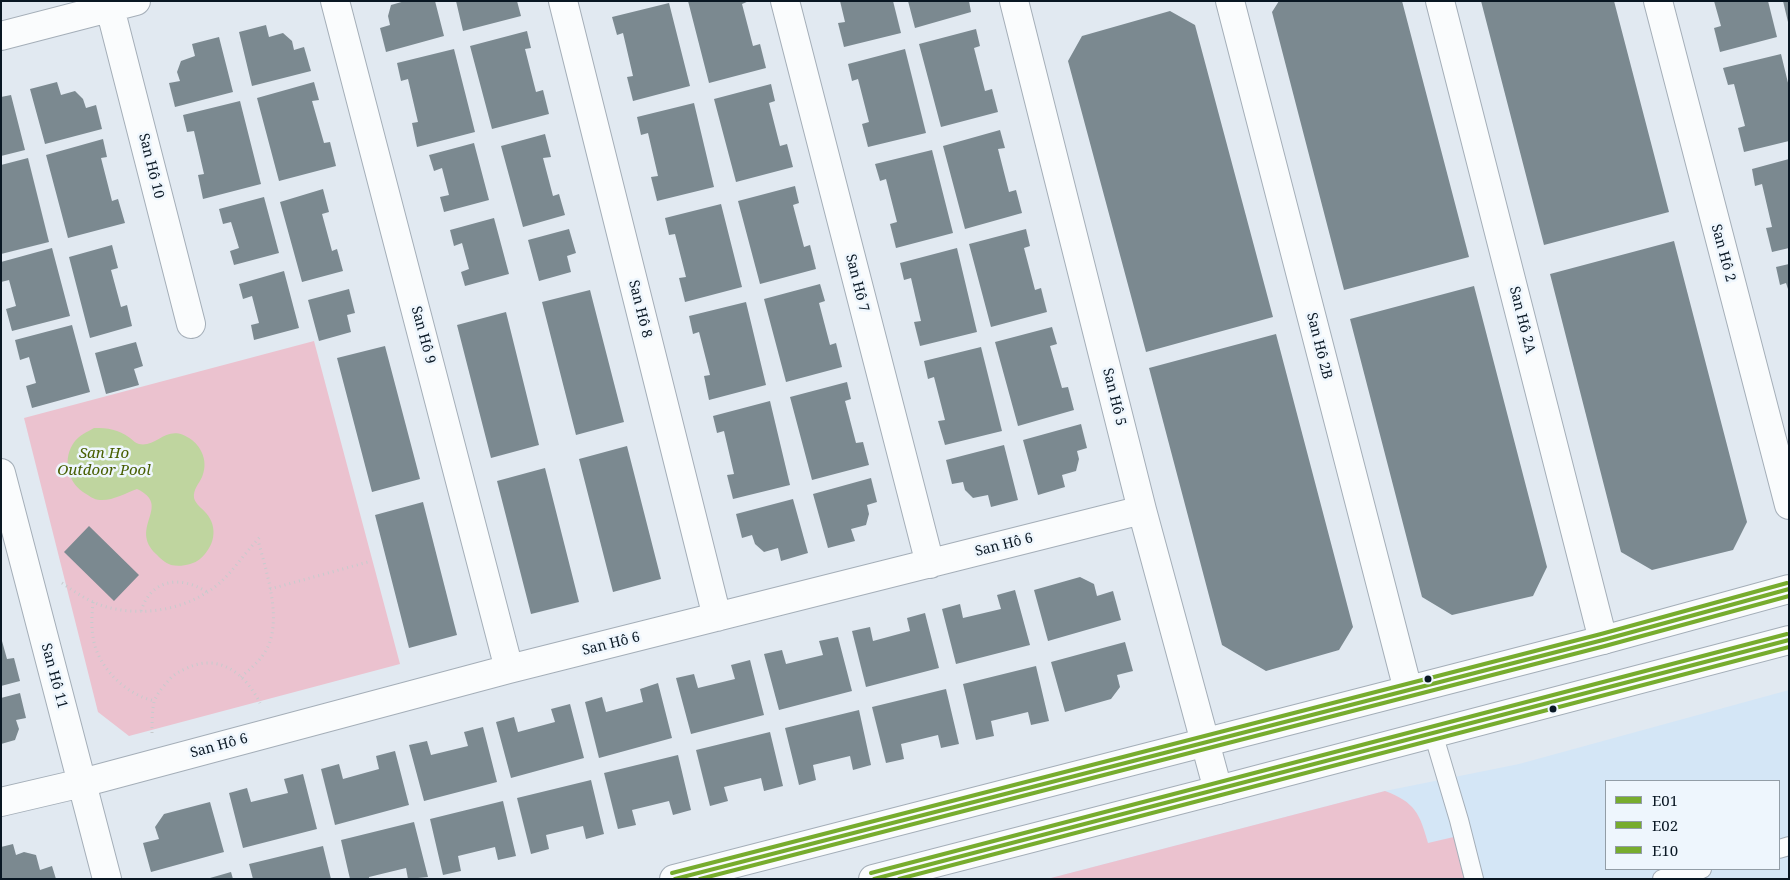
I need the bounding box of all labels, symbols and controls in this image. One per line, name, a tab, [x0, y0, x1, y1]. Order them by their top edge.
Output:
street label: San Hô 10	[135, 132, 167, 200]
street label: San Hô 2	[1707, 222, 1739, 284]
street label: San Hô 7	[842, 252, 872, 314]
street label: San Hô 8	[625, 278, 655, 340]
street label: San Hô 2A	[1506, 285, 1538, 355]
street label: San Hô 9	[407, 304, 439, 366]
street label: San Hô 2B	[1303, 311, 1335, 381]
street label: San Hô 5	[1099, 366, 1129, 428]
water label: San Ho Outdoor Pool	[57, 445, 151, 480]
street label: San Hô 6	[973, 530, 1035, 560]
street label: San Hô 6	[580, 629, 642, 659]
street label: San Hô 11	[37, 642, 71, 710]
unlabelled marker	[1423, 674, 1433, 684]
unlabelled marker	[1548, 704, 1558, 714]
street label: San Hô 6	[188, 730, 250, 762]
legend	[1605, 780, 1780, 870]
text: E01	[1652, 790, 1678, 810]
text: E02	[1652, 815, 1678, 835]
text: E10	[1652, 840, 1678, 860]

